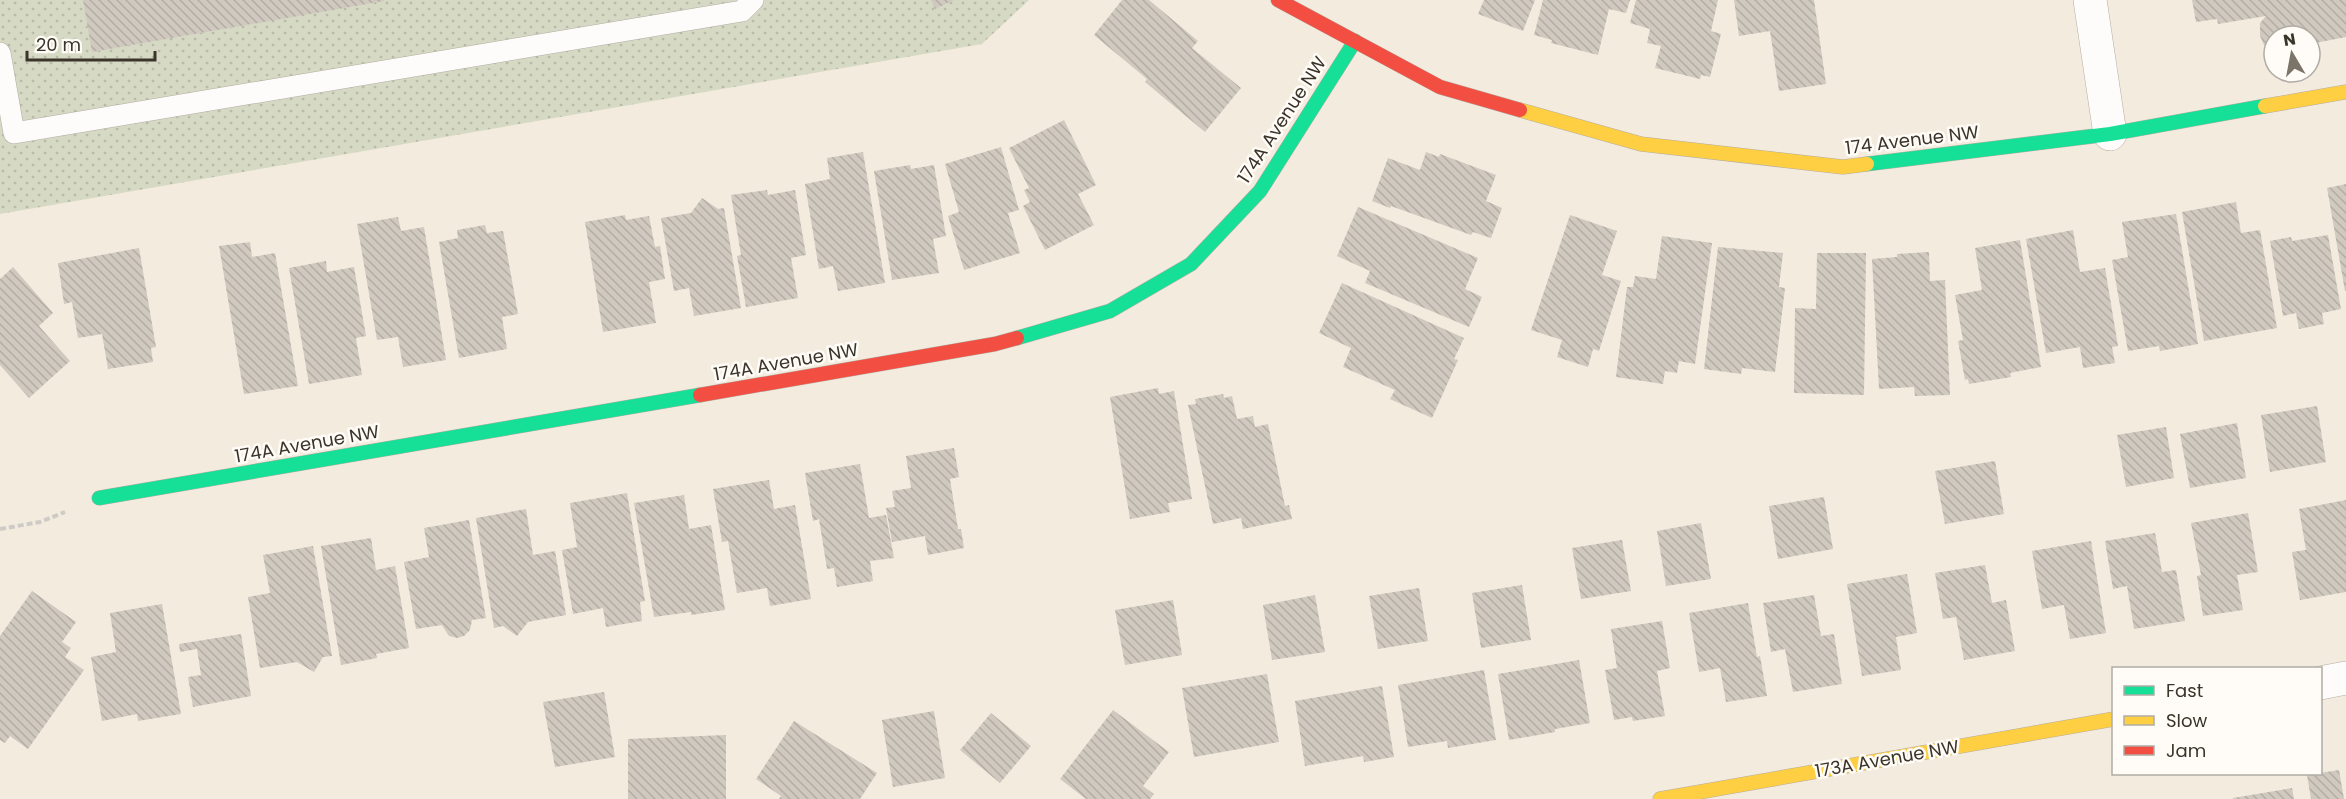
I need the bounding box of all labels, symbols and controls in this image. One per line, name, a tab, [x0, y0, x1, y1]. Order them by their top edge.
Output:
scale bar	[27, 24, 154, 62]
north arrow	[2262, 24, 2322, 84]
text: N	[2282, 27, 2297, 52]
text: 20 m	[36, 32, 81, 57]
street label: 174A Avenue NW	[1231, 51, 1332, 188]
street label: 174 Avenue NW	[1844, 119, 1981, 160]
street label: 174A Avenue NW	[712, 336, 861, 387]
street label: 174A Avenue NW	[233, 418, 382, 469]
legend	[2112, 667, 2322, 775]
text: Fast	[2166, 678, 2203, 703]
text: Slow	[2166, 708, 2208, 733]
street label: 173A Avenue NW	[1813, 733, 1961, 783]
text: Jam	[2166, 738, 2206, 763]

